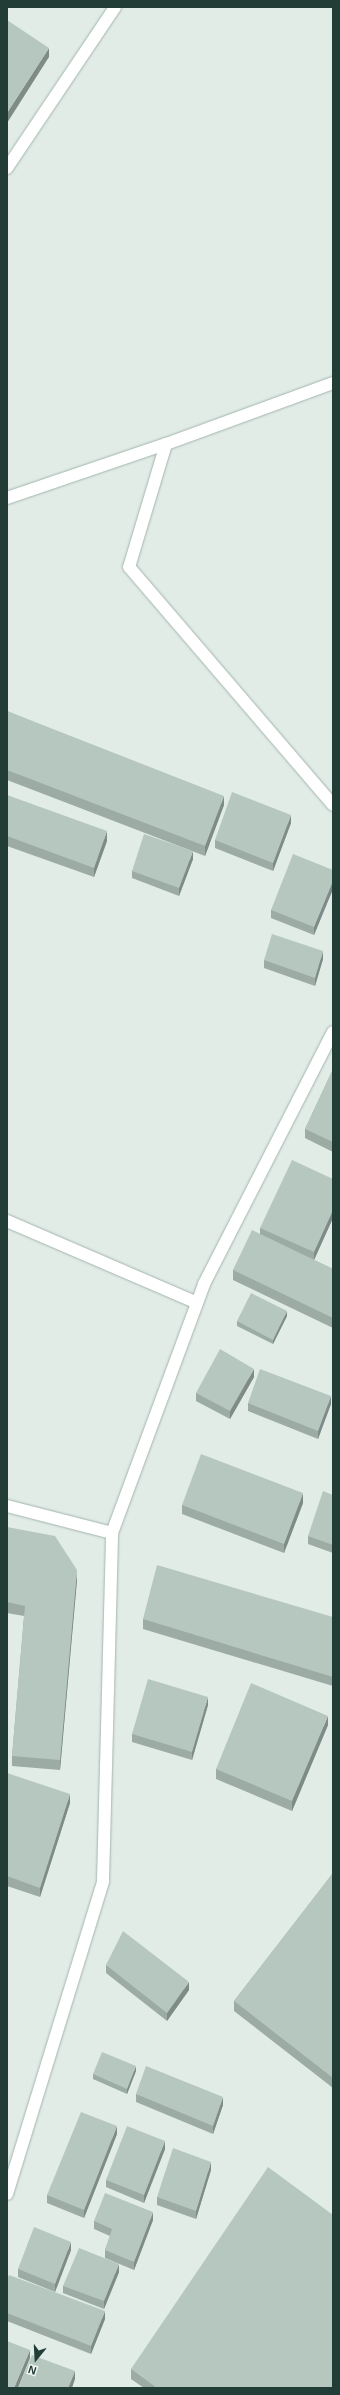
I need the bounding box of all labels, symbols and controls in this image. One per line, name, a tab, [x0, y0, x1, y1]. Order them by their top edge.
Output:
north arrow	[16, 2339, 56, 2379]
text: N	[27, 2363, 38, 2377]

